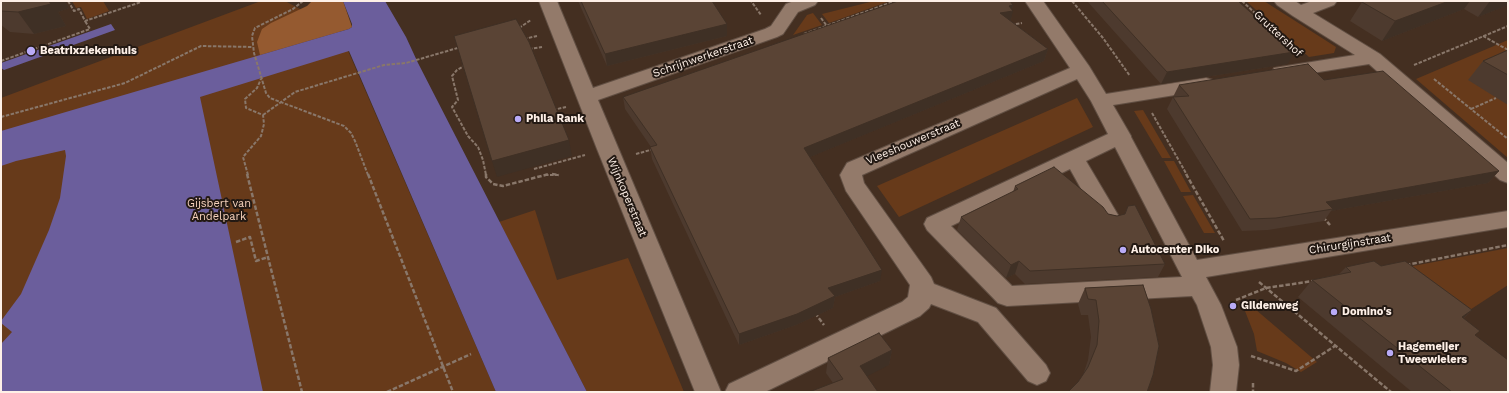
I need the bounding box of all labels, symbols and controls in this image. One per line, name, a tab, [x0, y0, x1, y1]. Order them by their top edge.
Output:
street label: Gruttershof	[1251, 8, 1305, 60]
street label: Schrijnwerkerstraat	[651, 34, 755, 80]
place label: Beatrixziekenhuis	[40, 44, 137, 58]
marker: Beatrixziekenhuis	[25, 45, 37, 57]
place label: Phila Rank	[526, 112, 584, 126]
marker: Phila Rank	[513, 114, 523, 124]
street label: Vleeshouwerstraat	[864, 116, 962, 168]
street label: Wijnkoperstraat	[604, 155, 650, 239]
park label: Gijsbert van Andelpark	[187, 197, 251, 223]
street label: Chirurgijnstraat	[1308, 231, 1392, 257]
place label: Autocenter Diko	[1131, 243, 1219, 257]
marker: Autocenter Diko	[1118, 245, 1128, 255]
place label: Gildenweg	[1241, 299, 1298, 313]
marker: Gildenweg	[1228, 301, 1238, 311]
place label: Domino's	[1342, 305, 1392, 319]
marker: Domino's	[1329, 307, 1339, 317]
place label: Hagemeijer Tweewielers	[1398, 340, 1467, 366]
marker: Hagemeijer Tweewielers	[1385, 348, 1395, 358]

